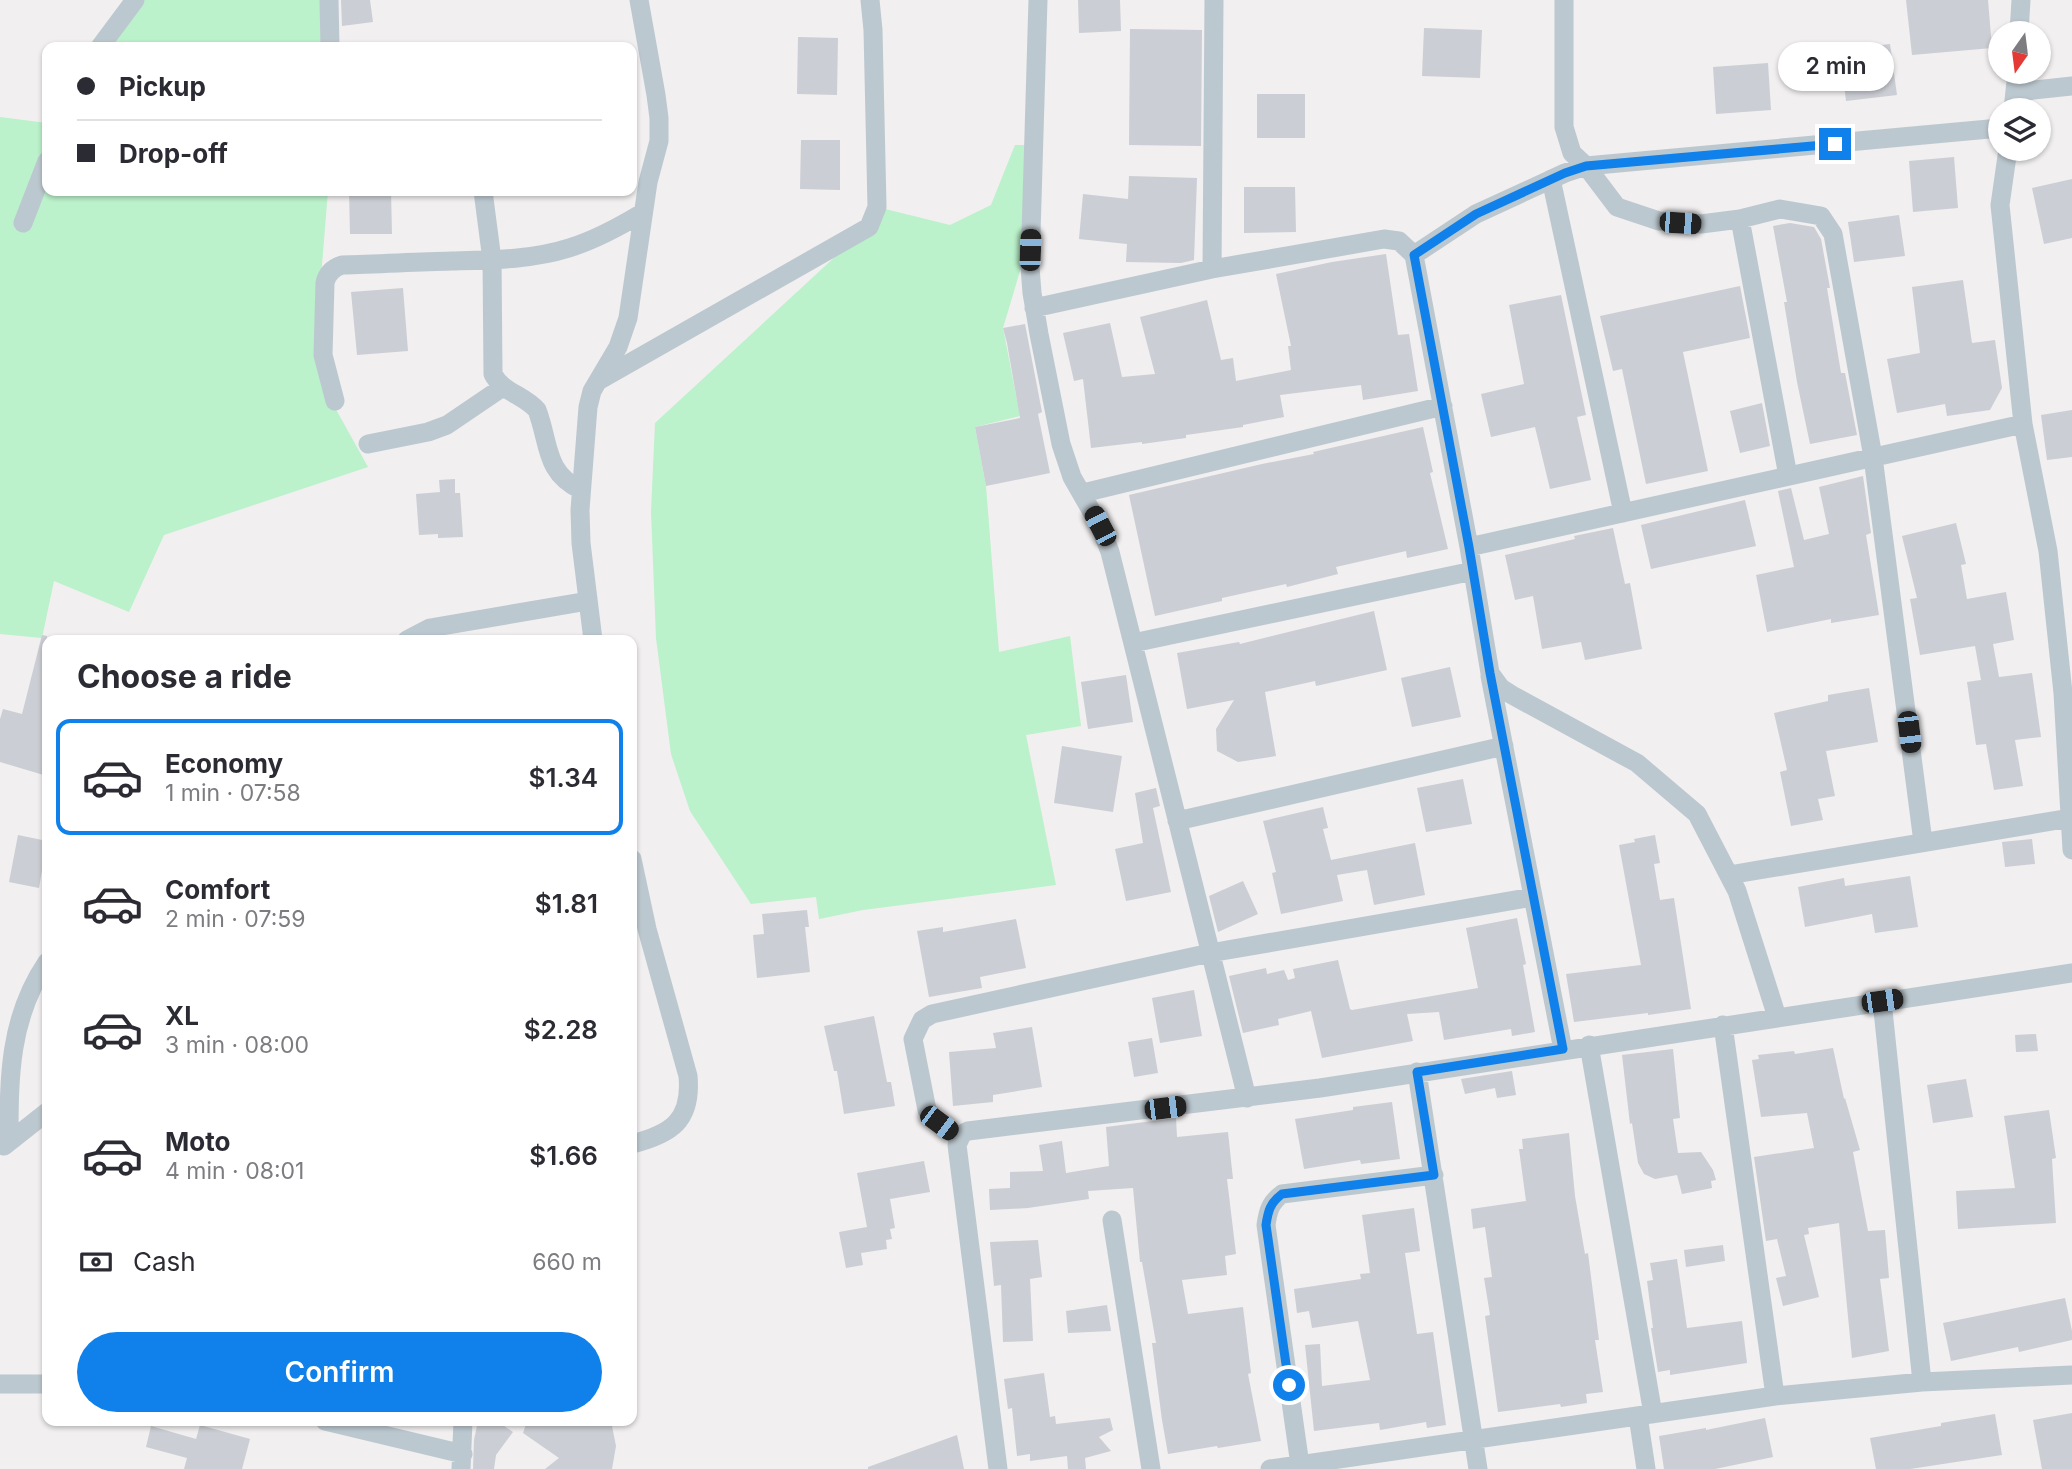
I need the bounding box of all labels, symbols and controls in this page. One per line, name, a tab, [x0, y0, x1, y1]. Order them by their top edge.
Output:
north arrow	[1988, 21, 2051, 84]
map controls	[1988, 21, 2051, 161]
callout: 2 min	[1777, 43, 1893, 92]
text: 2 min	[1806, 52, 1866, 80]
text: Pickup	[119, 71, 206, 102]
button: layers	[1988, 98, 2051, 161]
route end	[1819, 128, 1851, 160]
text: Drop-off	[119, 138, 228, 169]
car	[1659, 211, 1702, 235]
car	[1019, 229, 1042, 271]
car	[1081, 503, 1120, 549]
text: Choose a ride	[77, 657, 292, 696]
car	[1897, 710, 1922, 754]
icon: car	[81, 746, 144, 809]
text: Economy	[165, 748, 283, 779]
text: $1.34	[529, 762, 598, 793]
text: 1 min · 07:58	[165, 779, 301, 807]
icon: car	[81, 872, 144, 935]
text: Comfort	[165, 874, 270, 905]
text: $1.81	[535, 888, 598, 919]
text: 2 min · 07:59	[165, 905, 306, 933]
car	[1860, 988, 1905, 1014]
icon: car	[81, 998, 144, 1061]
text: XL	[165, 1000, 199, 1031]
text: $2.28	[524, 1014, 598, 1045]
text: 3 min · 08:00	[165, 1031, 309, 1059]
car	[1143, 1095, 1188, 1121]
car	[916, 1102, 963, 1144]
icon: car	[81, 1124, 144, 1187]
text: Moto	[165, 1126, 230, 1157]
text: $1.66	[529, 1140, 598, 1171]
text: 4 min · 08:01	[165, 1157, 304, 1185]
icon: cash	[77, 1243, 115, 1281]
text: Cash	[133, 1246, 196, 1277]
text: 660 m	[532, 1248, 602, 1276]
button: Confirm	[77, 1332, 602, 1412]
route start	[1273, 1369, 1305, 1401]

